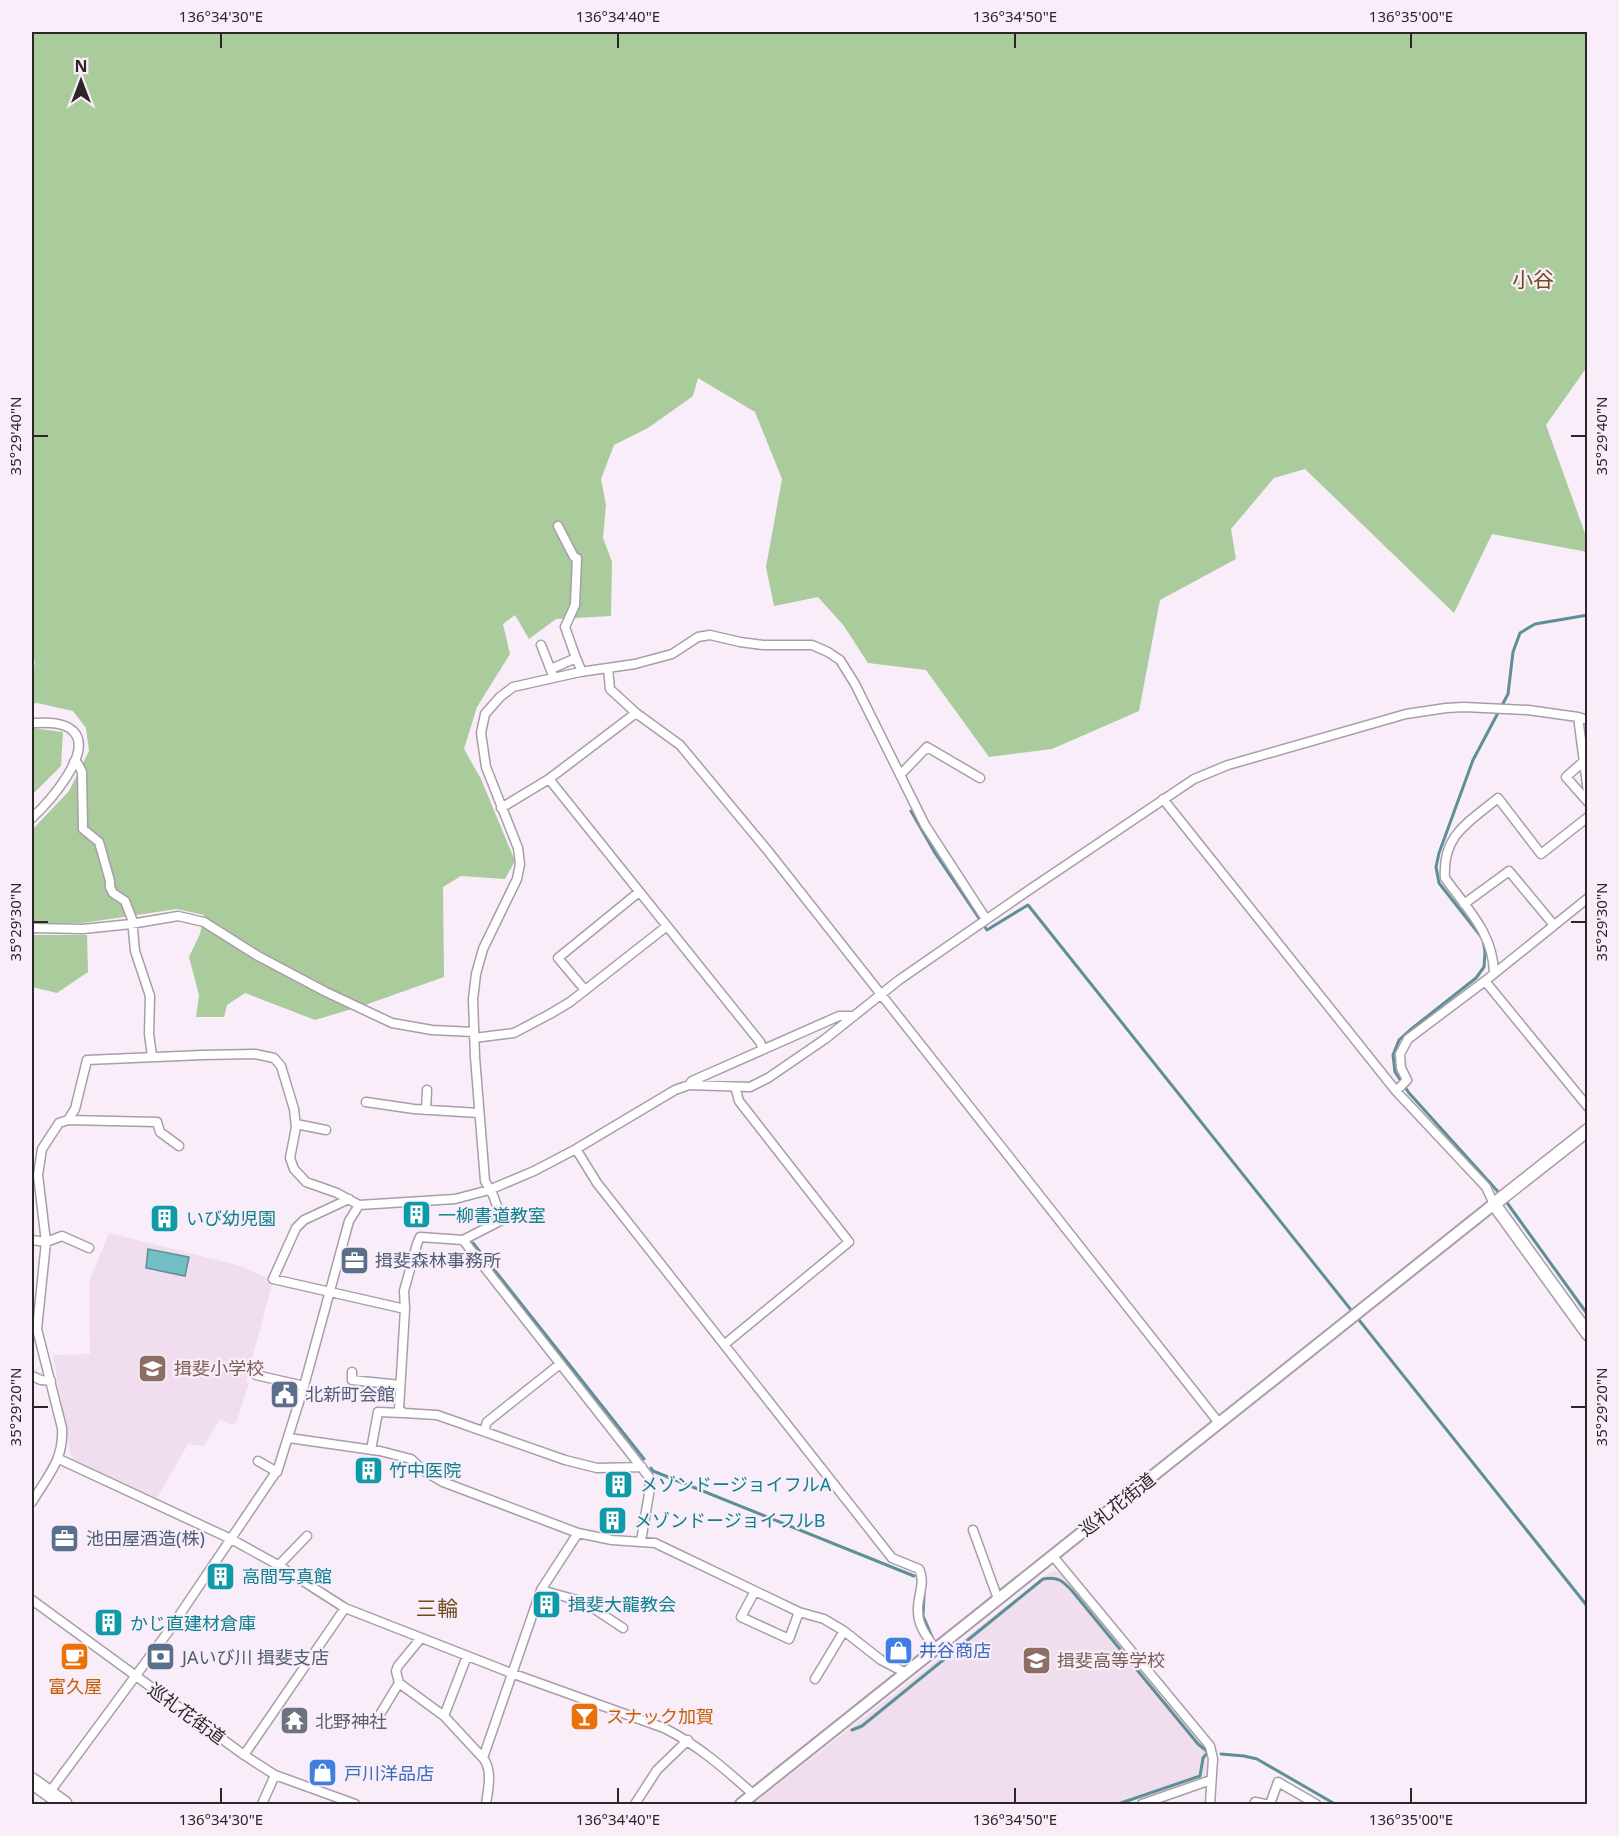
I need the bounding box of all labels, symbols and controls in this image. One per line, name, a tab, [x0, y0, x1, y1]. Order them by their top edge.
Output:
text: 136°34'30"E	[179, 6, 263, 26]
text: 136°34'40"E	[576, 6, 660, 26]
text: 136°34'50"E	[973, 6, 1057, 26]
text: 136°35'00"E	[1369, 6, 1453, 26]
north arrow	[51, 51, 111, 111]
text: N	[74, 55, 88, 77]
district label: 小谷	[1512, 265, 1554, 293]
text: 35°29'40"N	[5, 397, 25, 475]
text: 35°29'40"N	[1591, 397, 1611, 475]
text: 35°29'30"N	[5, 883, 25, 961]
text: 35°29'30"N	[1591, 883, 1611, 961]
building icon: 一柳書道教室	[401, 1199, 433, 1231]
building icon: いび幼児園	[149, 1202, 181, 1234]
place label: 一柳書道教室	[438, 1203, 546, 1227]
place label: いび幼児園	[186, 1206, 276, 1230]
office icon: 揖斐森林事務所	[338, 1244, 370, 1276]
place label: 揖斐森林事務所	[375, 1248, 501, 1272]
school or university icon: 揖斐小学校	[137, 1352, 169, 1384]
place label: 揖斐小学校	[174, 1356, 264, 1380]
text: 35°29'20"N	[5, 1368, 25, 1446]
text: 35°29'20"N	[1591, 1368, 1611, 1446]
public building icon: 北新町会館	[268, 1378, 300, 1410]
place label: 北新町会館	[305, 1382, 395, 1406]
building icon: 竹中医院	[352, 1454, 384, 1486]
place label: 竹中医院	[389, 1458, 461, 1482]
street label: 巡礼花街道	[1074, 1467, 1160, 1541]
building icon: メゾンドージョイフルA	[603, 1468, 635, 1500]
place label: メゾンドージョイフルA	[640, 1472, 832, 1496]
building icon: メゾンドージョイフルB	[597, 1504, 629, 1536]
place label: メゾンドージョイフルB	[634, 1508, 825, 1532]
office icon: 池田屋酒造(株)	[49, 1522, 81, 1554]
place label: 池田屋酒造(株)	[86, 1526, 205, 1550]
building icon: 高間写真館	[205, 1560, 237, 1592]
place label: 高間写真館	[242, 1564, 332, 1588]
building icon: 揖斐大龍教会	[531, 1588, 563, 1620]
place label: 揖斐大龍教会	[568, 1592, 676, 1616]
district label: 三輪	[416, 1594, 458, 1622]
building icon: かじ直建材倉庫	[93, 1607, 125, 1639]
place label: かじ直建材倉庫	[130, 1611, 256, 1635]
shop icon: 井谷商店	[882, 1634, 914, 1666]
place label: 井谷商店	[919, 1638, 991, 1662]
cafe icon: 富久屋	[59, 1641, 91, 1673]
bank icon: JAいび川 揖斐支店	[145, 1641, 177, 1673]
school or university icon: 揖斐高等学校	[1020, 1644, 1052, 1676]
place label: JAいび川 揖斐支店	[180, 1645, 329, 1669]
place label: 揖斐高等学校	[1057, 1648, 1165, 1672]
place label: 富久屋	[48, 1674, 102, 1698]
street label: 巡礼花街道	[144, 1677, 230, 1749]
bar icon: スナック加賀	[569, 1700, 601, 1732]
place label: スナック加賀	[606, 1704, 714, 1728]
temple icon: 北野神社	[278, 1705, 310, 1737]
place label: 北野神社	[315, 1709, 387, 1733]
shop icon: 戸川洋品店	[307, 1757, 339, 1789]
place label: 戸川洋品店	[344, 1761, 434, 1785]
text: 136°34'30"E	[179, 1809, 263, 1829]
text: 136°34'40"E	[576, 1809, 660, 1829]
text: 136°34'50"E	[973, 1809, 1057, 1829]
text: 136°35'00"E	[1369, 1809, 1453, 1829]

